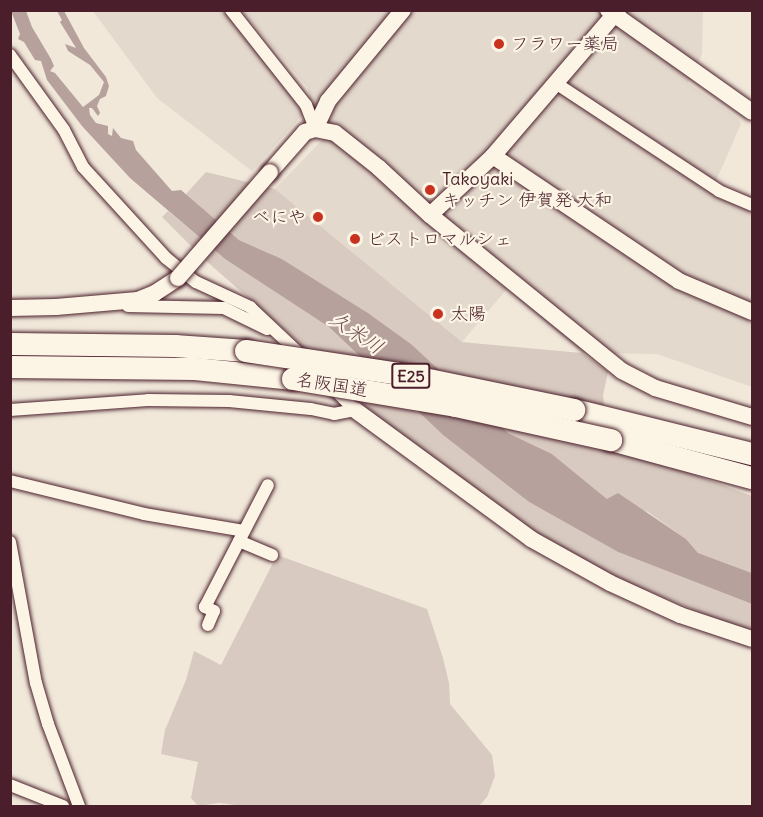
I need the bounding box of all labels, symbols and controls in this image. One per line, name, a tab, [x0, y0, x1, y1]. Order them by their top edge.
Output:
place label: フラワー薬局	[511, 33, 619, 55]
marker: フラワー薬局	[492, 37, 506, 51]
place label: Takoyaki キッチン 伊賀発 大和	[442, 169, 613, 212]
marker: Takoyaki キッチン 伊賀発 大和	[423, 183, 437, 197]
place label: べにや	[252, 206, 306, 228]
marker: べにや	[311, 210, 325, 224]
place label: ビストロマルシェ	[367, 228, 511, 250]
marker: ビストロマルシェ	[348, 232, 362, 246]
place label: 太陽	[450, 303, 486, 325]
water label: 久米川	[325, 305, 389, 359]
marker: 太陽	[431, 307, 445, 321]
road number: E25	[390, 363, 432, 389]
street label: 名阪国道	[295, 369, 369, 401]

